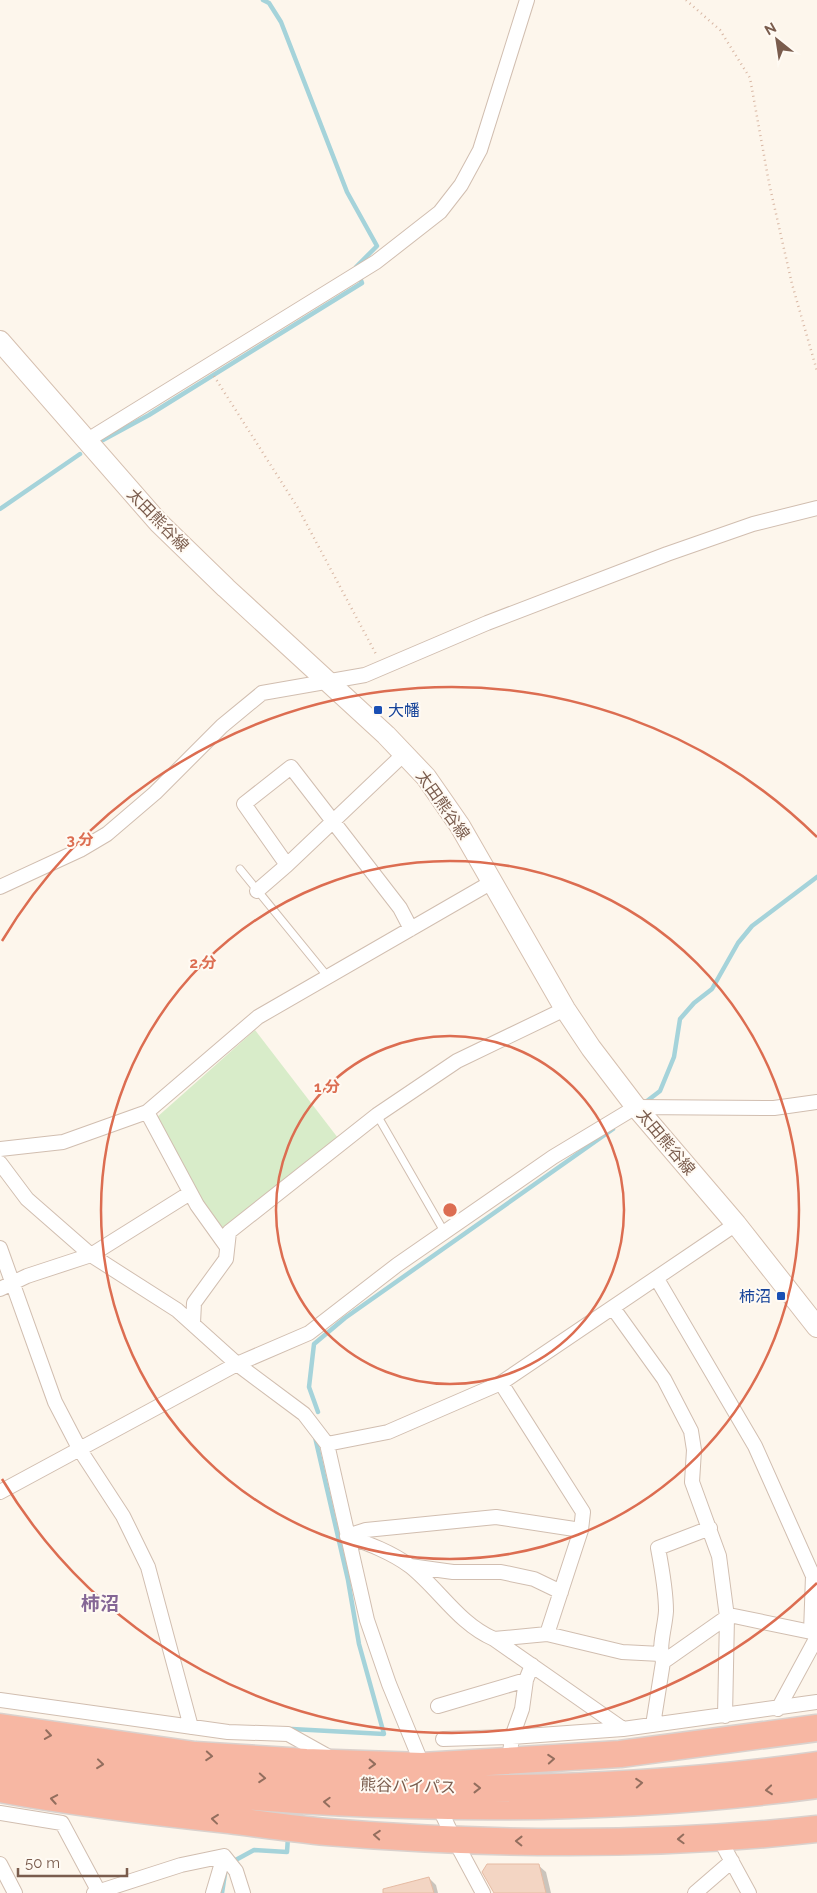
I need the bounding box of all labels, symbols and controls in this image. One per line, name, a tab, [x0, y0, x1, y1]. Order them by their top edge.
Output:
north arrow	[752, 15, 802, 65]
text: N	[762, 19, 779, 38]
street label: 太田熊谷線	[123, 485, 193, 555]
place label: 大幡	[388, 701, 420, 720]
marker: 大幡	[372, 704, 384, 716]
street label: 太田熊谷線	[412, 767, 474, 843]
text: 3 分	[67, 831, 93, 849]
text: 2 分	[189, 954, 217, 972]
text: 1 分	[314, 1078, 340, 1096]
street label: 太田熊谷線	[633, 1105, 699, 1179]
centre of rings	[441, 1201, 459, 1219]
place label: 柿沼	[739, 1287, 771, 1306]
marker: 柿沼	[775, 1290, 787, 1302]
district label: 柿沼	[81, 1592, 119, 1614]
one-way arrow	[44, 1729, 53, 1739]
one-way arrow	[206, 1750, 214, 1761]
one-way arrow	[548, 1753, 556, 1764]
one-way arrow	[96, 1758, 104, 1769]
one-way arrow	[368, 1759, 376, 1769]
one-way arrow	[258, 1773, 266, 1784]
street label: 熊谷バイパス	[360, 1775, 456, 1797]
one-way arrow	[635, 1777, 643, 1788]
one-way arrow	[473, 1783, 481, 1793]
one-way arrow	[764, 1785, 772, 1796]
one-way arrow	[49, 1794, 58, 1805]
one-way arrow	[323, 1796, 331, 1807]
one-way arrow	[211, 1814, 219, 1825]
one-way arrow	[372, 1830, 380, 1841]
one-way arrow	[677, 1834, 684, 1844]
one-way arrow	[514, 1836, 522, 1846]
scale bar	[18, 1846, 126, 1878]
text: 50 m	[25, 1854, 60, 1872]

